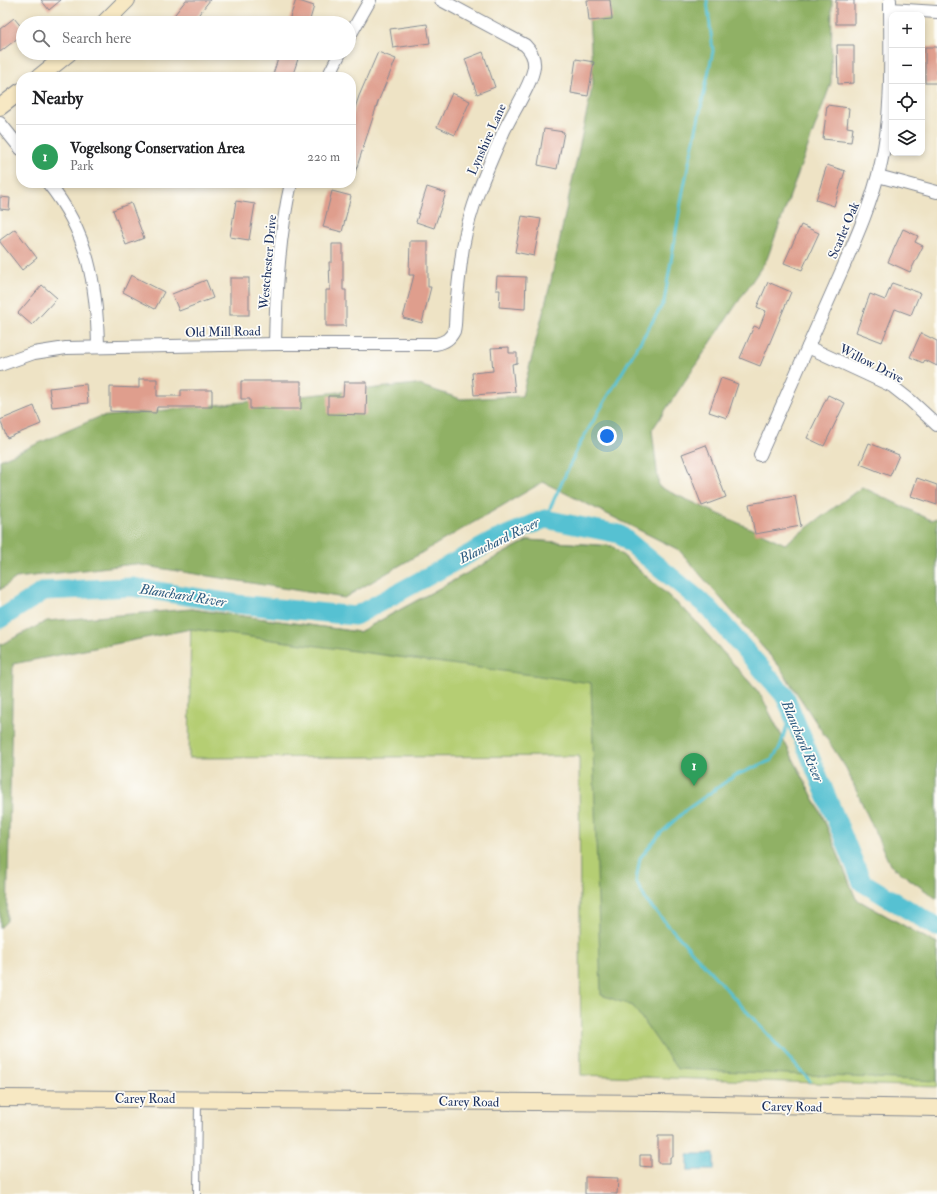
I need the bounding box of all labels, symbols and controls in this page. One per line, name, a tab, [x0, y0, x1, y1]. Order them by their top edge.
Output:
map controls	[889, 12, 925, 156]
button: +	[889, 12, 925, 48]
search box	[16, 16, 356, 60]
icon: search	[30, 27, 52, 49]
text: Search here	[62, 29, 131, 48]
button: −	[889, 48, 925, 84]
button: locate	[889, 84, 925, 120]
text: Nearby	[32, 88, 83, 109]
street label: Lynshire Lane	[464, 101, 511, 178]
button: layers	[889, 120, 925, 156]
text: Vogelsong Conservation Area	[70, 139, 245, 158]
text: 1	[43, 149, 47, 165]
text: 220 m	[307, 149, 340, 165]
text: Park	[70, 158, 94, 174]
street label: Scarlet Oak	[825, 199, 863, 261]
street label: Westchester Drive	[256, 213, 280, 311]
street label: Old Mill Road	[185, 323, 262, 341]
street label: Willow Drive	[836, 340, 907, 387]
your location	[597, 426, 617, 446]
water label: Blanchard River	[455, 513, 543, 568]
water label: Blanchard River	[138, 580, 228, 611]
water label: Blanchard River	[777, 697, 828, 785]
pin: 1	[681, 753, 707, 786]
street label: Carey Road	[115, 1091, 176, 1108]
street label: Carey Road	[438, 1093, 500, 1112]
street label: Carey Road	[761, 1098, 823, 1117]

